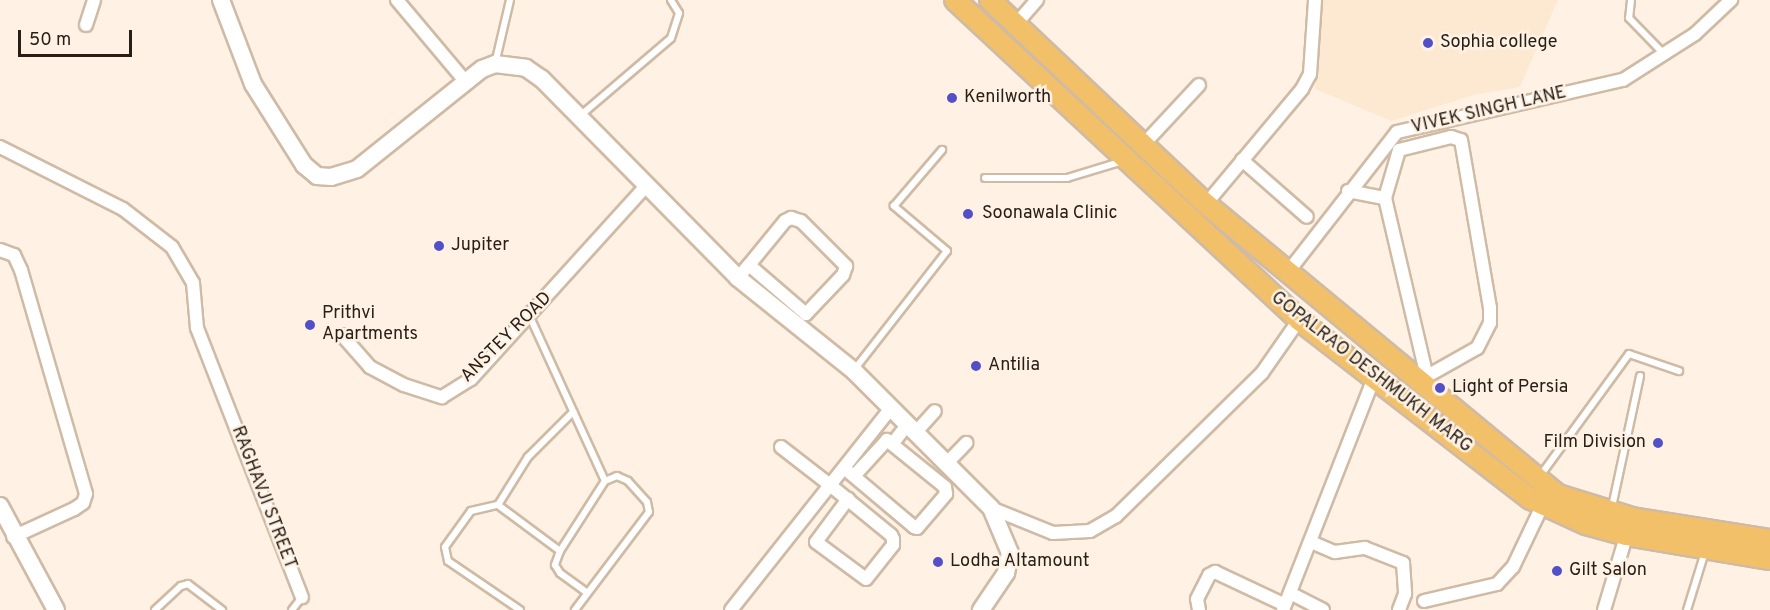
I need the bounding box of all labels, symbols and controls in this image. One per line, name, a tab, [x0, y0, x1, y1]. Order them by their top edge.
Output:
scale bar	[21, 18, 135, 56]
text: 50 m	[29, 29, 71, 52]
place label: Sophia college	[1440, 32, 1557, 54]
marker: Sophia college	[1421, 36, 1435, 50]
street label: VIVEK SINGH LANE	[1409, 83, 1569, 139]
place label: Kenilworth	[964, 87, 1051, 109]
marker: Kenilworth	[945, 91, 959, 105]
place label: Soonawala Clinic	[982, 203, 1117, 225]
marker: Soonawala Clinic	[959, 205, 977, 223]
place label: Jupiter	[451, 235, 509, 257]
marker: Jupiter	[432, 239, 446, 253]
street label: ANSTEY ROAD	[457, 288, 557, 388]
street label: GOPALRAO DESHMUKH MARG	[1266, 288, 1476, 458]
place label: Prithvi Apartments	[322, 304, 418, 346]
marker: Prithvi Apartments	[303, 318, 317, 332]
place label: Antilia	[988, 355, 1040, 377]
marker: Antilia	[969, 359, 983, 373]
place label: Light of Persia	[1452, 377, 1568, 399]
marker: Light of Persia	[1433, 381, 1447, 395]
street label: RAGHAVJI STREET	[226, 423, 300, 573]
place label: Film Division	[1543, 432, 1646, 454]
marker: Film Division	[1651, 436, 1665, 450]
place label: Lodha Altamount	[950, 551, 1090, 573]
marker: Lodha Altamount	[931, 555, 945, 569]
place label: Gilt Salon	[1569, 560, 1647, 582]
marker: Gilt Salon	[1550, 564, 1564, 578]

